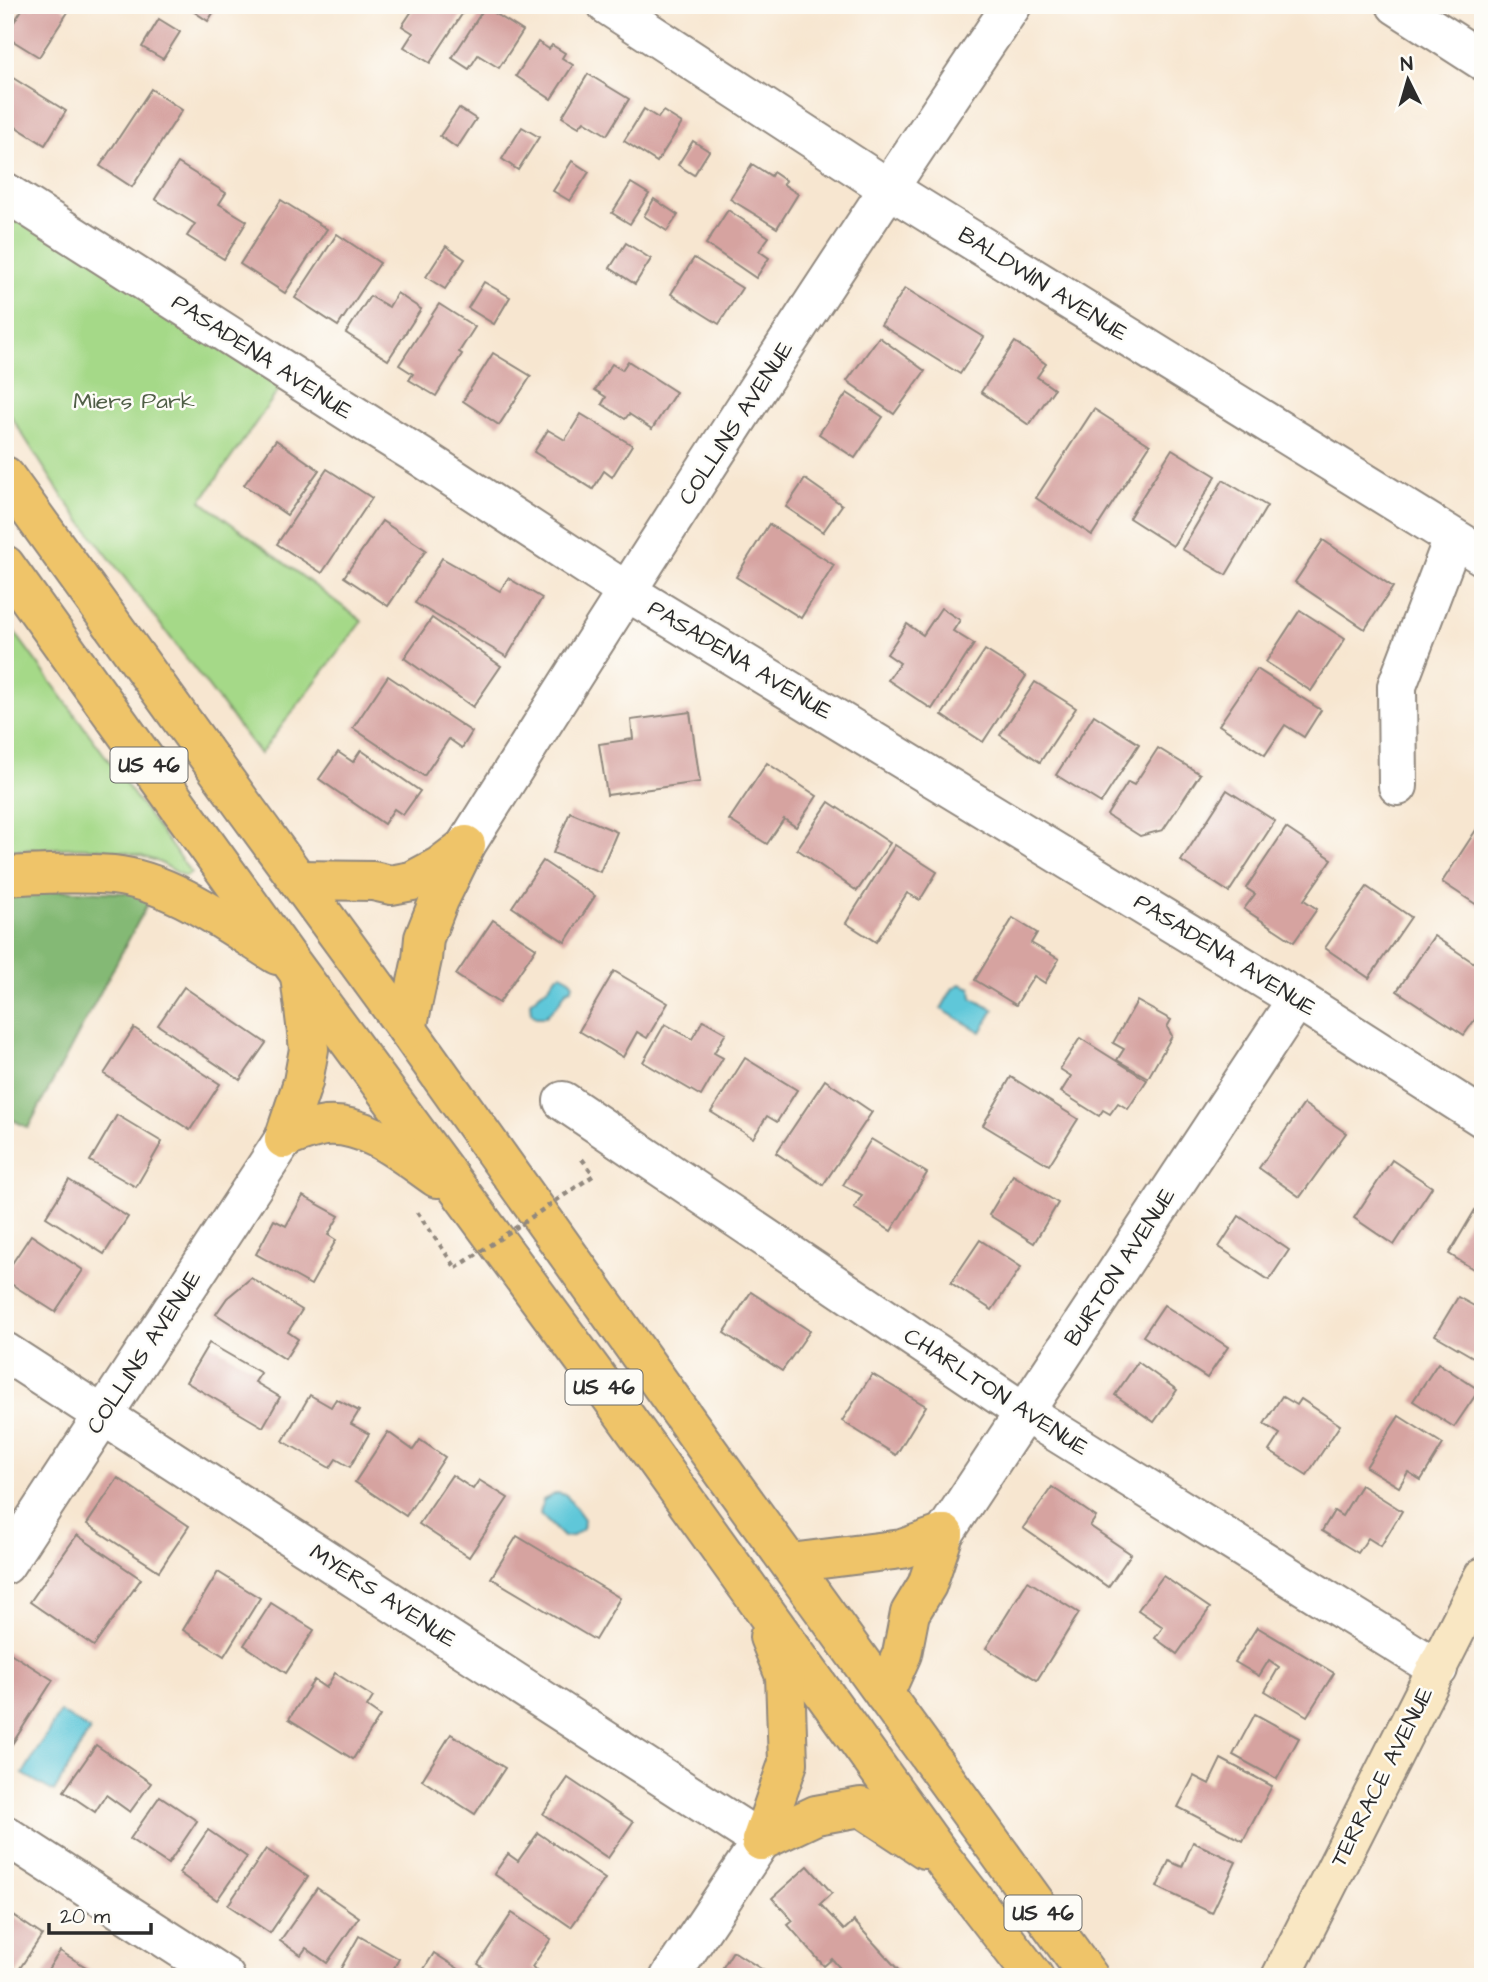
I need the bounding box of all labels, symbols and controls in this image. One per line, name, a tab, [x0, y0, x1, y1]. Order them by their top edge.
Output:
north arrow	[1372, 46, 1442, 116]
text: N	[1400, 51, 1414, 79]
street label: BALDWIN AVENUE	[952, 219, 1134, 349]
street label: PASADENA AVENUE	[165, 287, 359, 428]
street label: COLLINS AVENUE	[671, 335, 801, 511]
park label: Miers Park	[73, 385, 195, 417]
street label: PASADENA AVENUE	[642, 592, 838, 728]
road number: US 46	[110, 748, 188, 782]
street label: PASADENA AVENUE	[1128, 886, 1323, 1024]
street label: BURTON AVENUE	[1057, 1181, 1183, 1352]
street label: COLLINS AVENUE	[79, 1264, 209, 1440]
street label: CHARLTON AVENUE	[897, 1320, 1095, 1464]
road number: US 46	[566, 1370, 642, 1404]
street label: MYERS AVENUE	[303, 1537, 463, 1656]
street label: TERRACE AVENUE	[1323, 1681, 1441, 1873]
scale bar	[49, 1891, 150, 1935]
road number: US 46	[1004, 1896, 1082, 1930]
text: 20 m	[60, 1902, 111, 1931]

